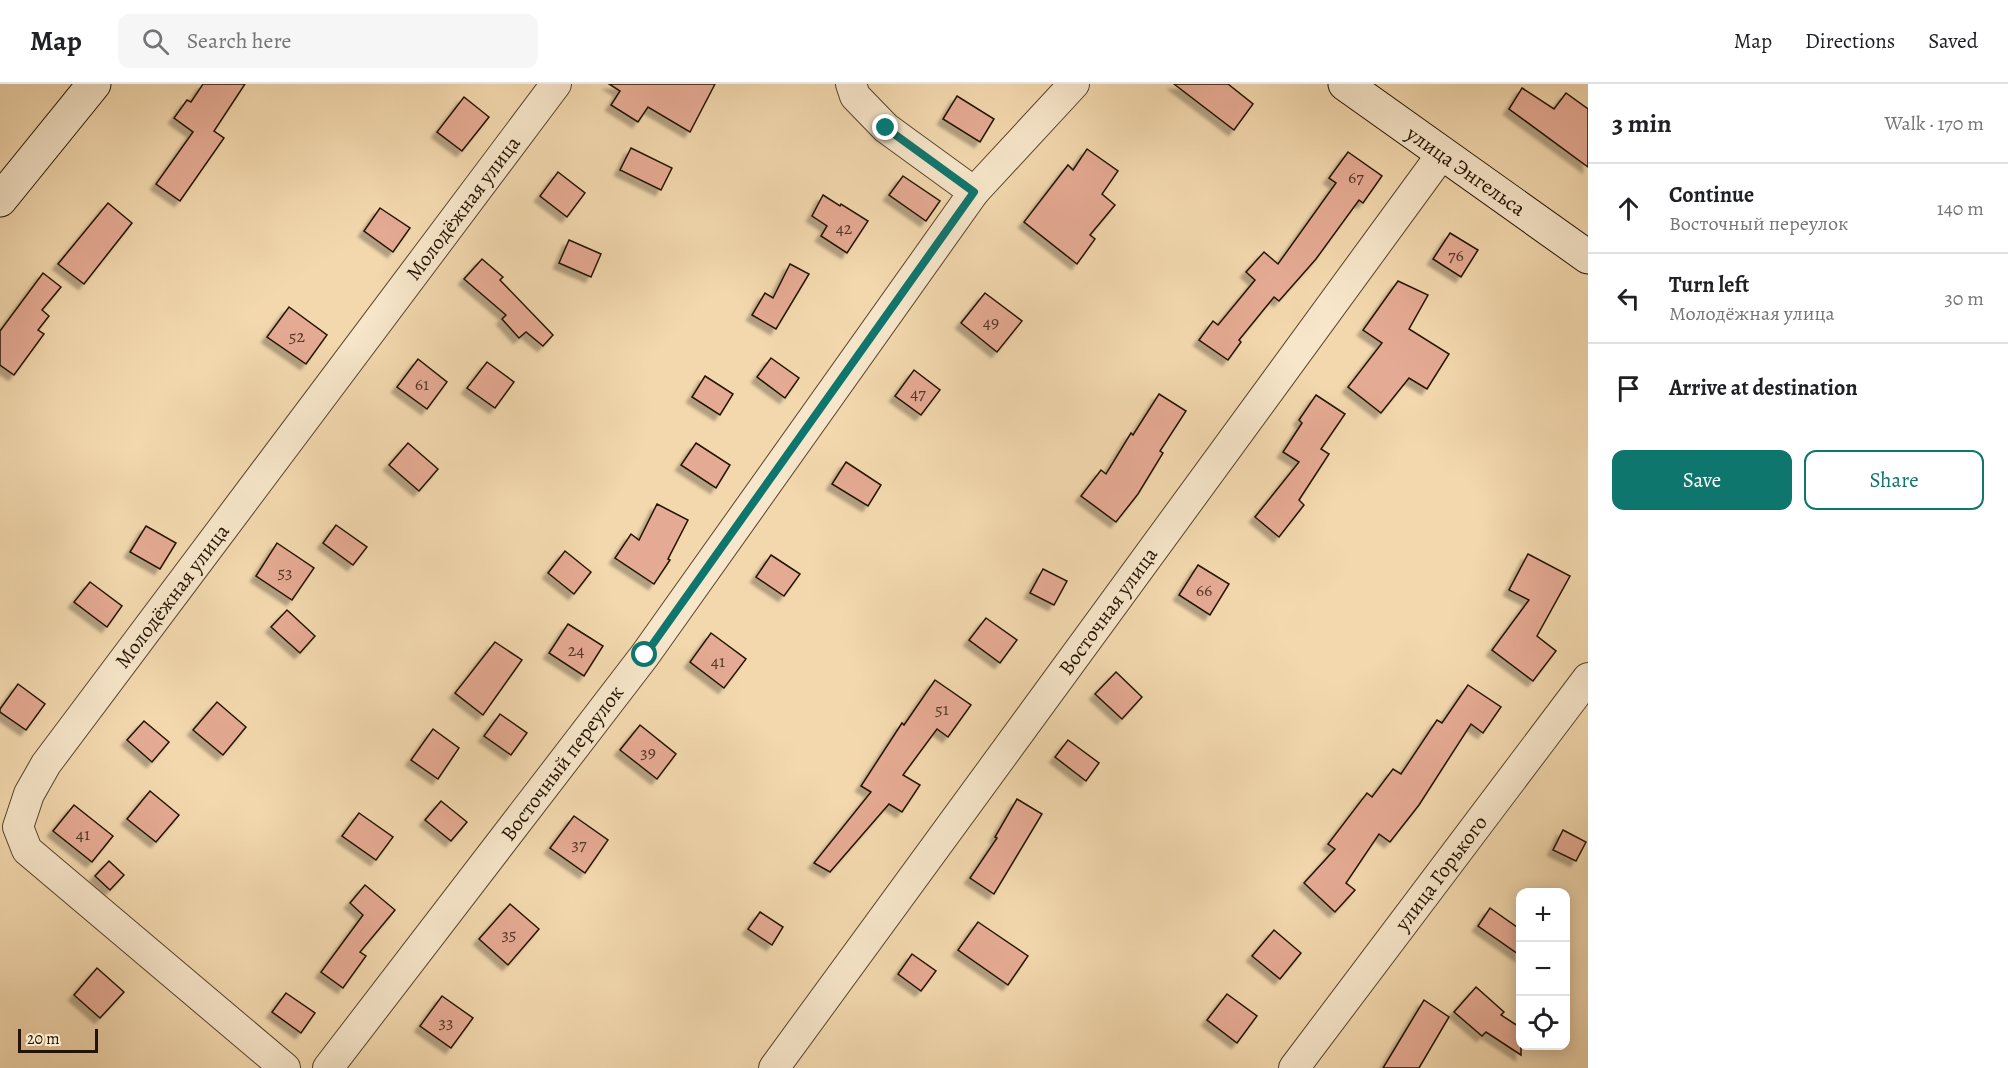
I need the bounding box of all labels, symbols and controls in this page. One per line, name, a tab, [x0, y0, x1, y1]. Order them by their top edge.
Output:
search box	[118, 14, 538, 68]
text: Map	[30, 22, 82, 60]
icon: search	[139, 25, 172, 58]
text: Search here	[187, 26, 291, 56]
text: Map	[1734, 27, 1772, 55]
text: Directions	[1805, 27, 1895, 55]
text: Saved	[1928, 27, 1978, 55]
text: 3 min	[1612, 106, 1672, 141]
text: Walk · 170 m	[1884, 110, 1984, 137]
route end	[872, 114, 898, 140]
street label: улица Энгельса	[1400, 119, 1531, 223]
street label: Молодёжная улица	[399, 130, 527, 286]
house number: 67	[1348, 165, 1364, 189]
text: Continue	[1669, 180, 1754, 210]
icon: ahead	[1612, 192, 1645, 225]
text: 140 m	[1937, 195, 1984, 222]
text: Восточный переулок	[1669, 210, 1848, 237]
house number: 42	[836, 216, 853, 240]
house number: 76	[1448, 243, 1464, 267]
text: Turn left	[1669, 270, 1749, 300]
icon: left	[1612, 282, 1645, 315]
text: 30 m	[1944, 285, 1984, 312]
text: Молодёжная улица	[1669, 300, 1835, 327]
house number: 49	[983, 310, 999, 334]
house number: 52	[289, 324, 306, 348]
house number: 61	[415, 372, 429, 396]
icon: arrive	[1612, 372, 1645, 405]
text: Arrive at destination	[1669, 373, 1858, 403]
house number: 47	[910, 381, 926, 405]
button: Save	[1612, 450, 1792, 510]
button: Share	[1804, 450, 1984, 510]
street label: Молодёжная улица	[108, 518, 236, 674]
street label: Восточная улица	[1052, 541, 1164, 681]
house number: 53	[277, 560, 293, 584]
house number: 66	[1196, 578, 1212, 602]
house number: 24	[568, 638, 584, 662]
route start	[631, 641, 657, 667]
house number: 41	[711, 649, 725, 673]
street label: Восточный переулок	[494, 679, 630, 847]
house number: 51	[935, 697, 949, 721]
house number: 39	[640, 740, 656, 764]
street label: улица Горького	[1388, 809, 1494, 937]
house number: 41	[76, 822, 90, 846]
house number: 37	[571, 832, 587, 856]
map controls	[1516, 888, 1570, 1050]
button: +	[1516, 888, 1570, 942]
house number: 35	[501, 922, 517, 946]
button: −	[1516, 942, 1570, 996]
button: locate	[1516, 996, 1570, 1050]
house number: 33	[439, 1010, 453, 1034]
scale bar	[18, 1026, 98, 1054]
text: 20 m	[27, 1028, 60, 1050]

